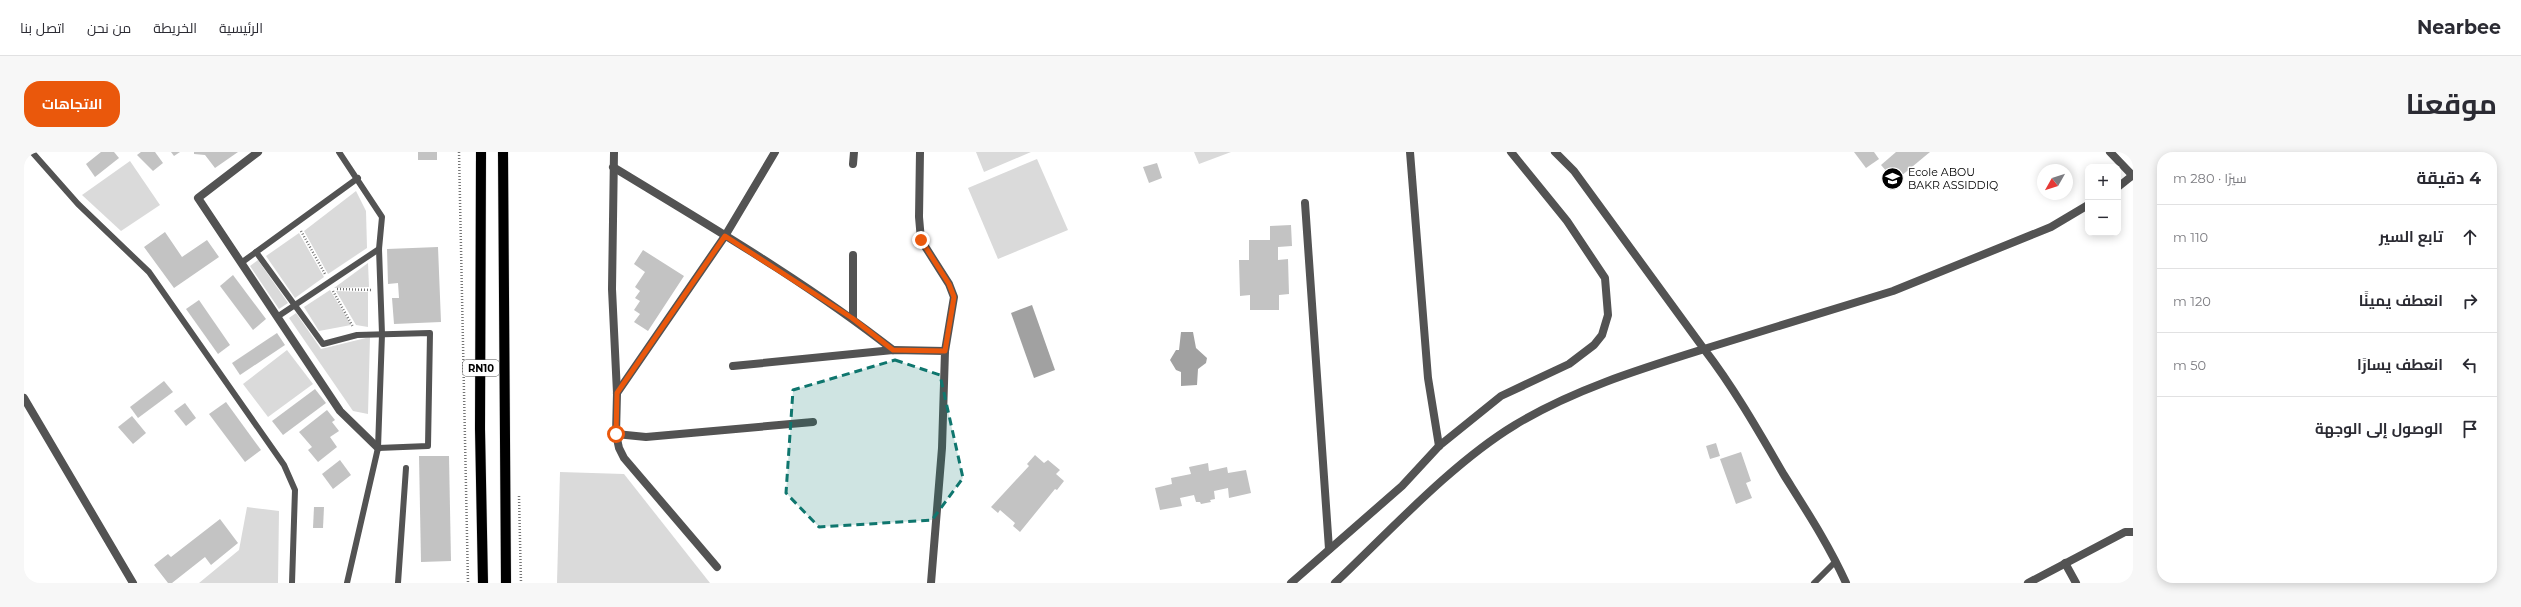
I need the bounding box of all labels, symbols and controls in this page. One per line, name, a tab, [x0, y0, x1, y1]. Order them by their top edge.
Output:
text: Nearbee	[2417, 16, 2501, 39]
text: اتصل بنا	[20, 19, 65, 37]
text: من نحن	[87, 19, 131, 37]
text: الخريطة	[153, 19, 197, 37]
text: الرئيسية	[219, 19, 263, 37]
button: الاتجاهات	[24, 81, 120, 127]
text: موقعنا	[2406, 87, 2497, 121]
north arrow	[2037, 164, 2073, 200]
map controls	[2085, 164, 2121, 236]
button: +	[2085, 164, 2121, 200]
school or university icon: Ecole ABOU BAKR ASSIDDIQ	[1879, 165, 1905, 191]
place label: Ecole ABOU BAKR ASSIDDIQ	[1908, 165, 1999, 192]
text: 4 دقيقة	[2416, 168, 2481, 188]
text: سيرًا · 280 m	[2173, 170, 2247, 186]
button: −	[2085, 200, 2121, 236]
icon: ahead	[2459, 226, 2481, 248]
text: تابع السير	[2379, 227, 2443, 246]
text: 110 m	[2173, 229, 2208, 245]
route end	[912, 231, 930, 249]
icon: right	[2459, 290, 2481, 312]
text: انعطف يمينًا	[2359, 291, 2443, 310]
text: 120 m	[2173, 293, 2211, 309]
icon: left	[2459, 354, 2481, 376]
text: انعطف يسارًا	[2357, 355, 2443, 374]
text: 50 m	[2173, 357, 2206, 373]
road number: RN10	[463, 360, 499, 376]
icon: arrive	[2459, 418, 2481, 440]
text: الوصول إلى الوجهة	[2315, 419, 2443, 438]
route start	[607, 425, 625, 443]

